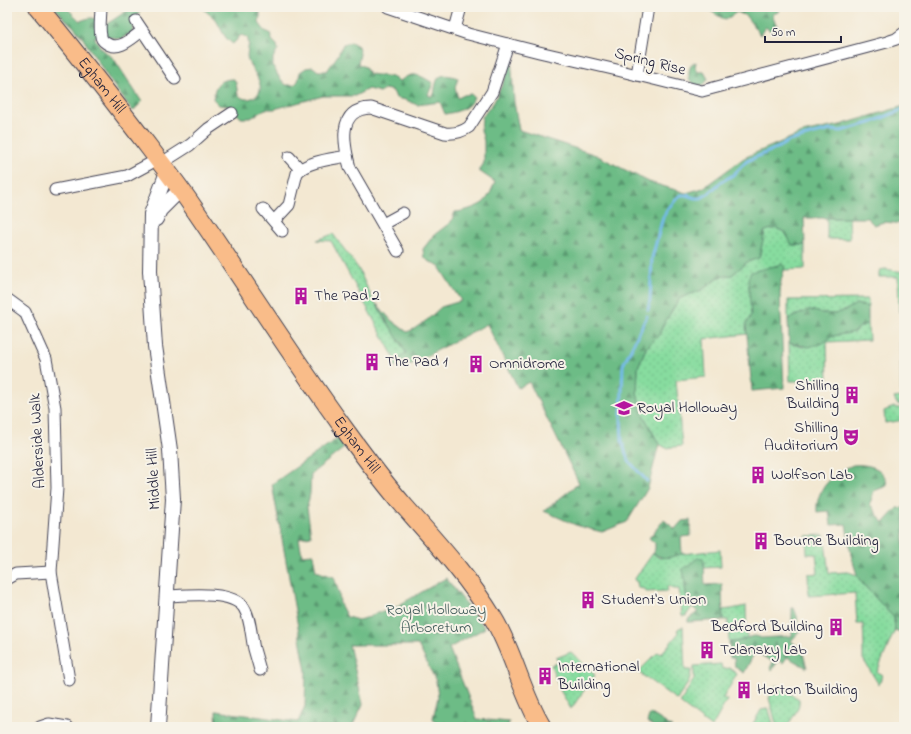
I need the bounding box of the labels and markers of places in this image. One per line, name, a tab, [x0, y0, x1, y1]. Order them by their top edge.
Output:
place label: The Pad 2	[314, 284, 380, 308]
building icon: The Pad 2	[291, 286, 311, 306]
place label: The Pad 1	[385, 350, 448, 374]
building icon: The Pad 1	[362, 352, 382, 372]
place label: Omnidrome	[489, 352, 565, 376]
building icon: Omnidrome	[466, 354, 486, 374]
place label: Shilling Building	[786, 374, 839, 416]
building icon: Shilling Building	[842, 385, 862, 405]
place label: Royal Holloway	[637, 396, 737, 420]
school or university icon: Royal Holloway	[614, 398, 634, 418]
place label: Shilling Auditorium	[764, 416, 838, 458]
theatre icon: Shilling Auditorium	[841, 427, 861, 447]
place label: Wolfson Lab	[771, 463, 853, 487]
building icon: Wolfson Lab	[748, 465, 768, 485]
place label: Bourne Building	[773, 529, 879, 553]
building icon: Bourne Building	[751, 531, 771, 551]
place label: Student's Union	[601, 588, 706, 612]
building icon: Student's Union	[578, 590, 598, 610]
place label: Bedford Building	[710, 615, 823, 639]
building icon: Bedford Building	[826, 617, 846, 637]
place label: Tolansky Lab	[720, 638, 807, 662]
building icon: Tolansky Lab	[697, 640, 717, 660]
place label: International Building	[557, 655, 640, 697]
building icon: International Building	[535, 666, 555, 686]
place label: Horton Building	[757, 678, 858, 702]
building icon: Horton Building	[734, 680, 754, 700]

